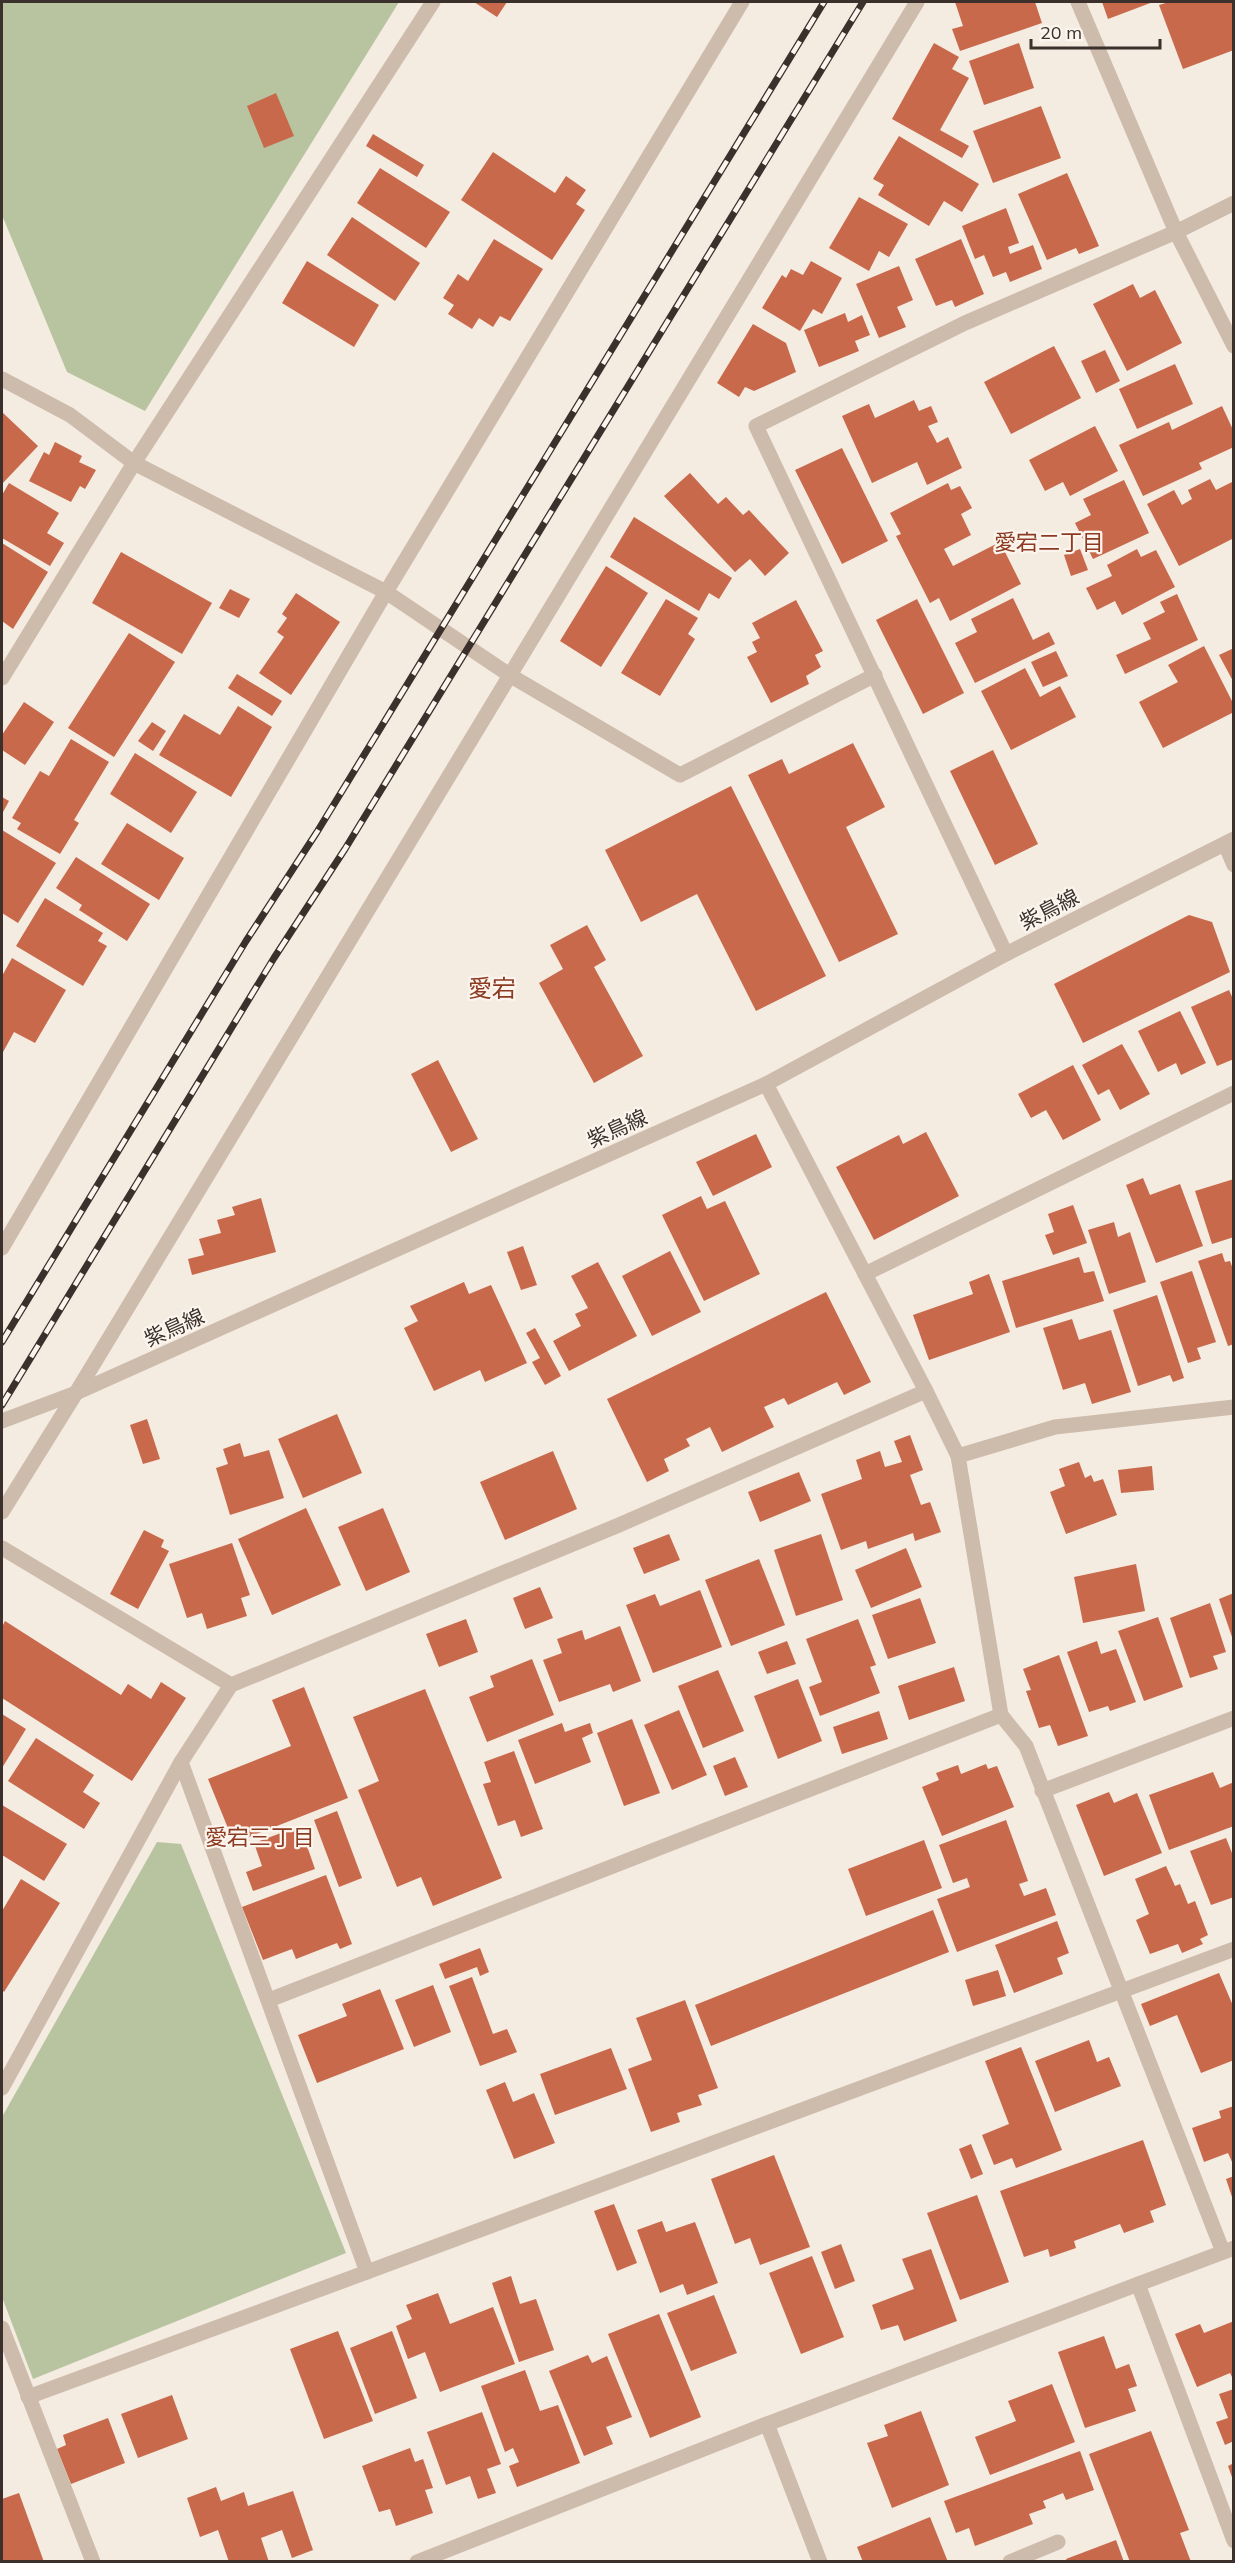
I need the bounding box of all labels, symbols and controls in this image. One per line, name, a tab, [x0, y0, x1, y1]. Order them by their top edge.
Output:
scale bar	[1031, 12, 1160, 50]
text: 20 m	[1040, 21, 1082, 44]
district label: 愛宕二丁目	[994, 528, 1104, 556]
street label: 紫鳥線	[1015, 883, 1083, 935]
district label: 愛宕	[468, 973, 516, 1003]
street label: 紫鳥線	[583, 1103, 651, 1153]
street label: 紫鳥線	[140, 1302, 208, 1352]
district label: 愛宕三丁目	[205, 1823, 315, 1851]

